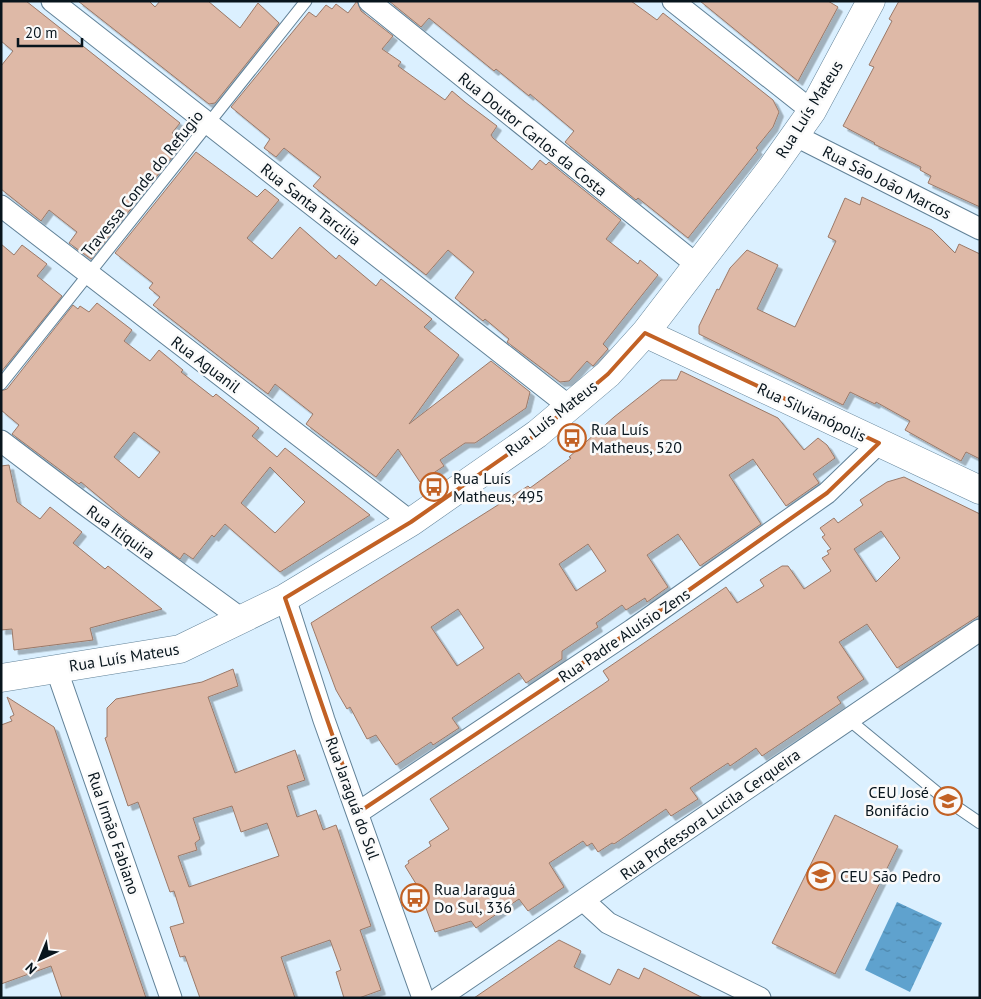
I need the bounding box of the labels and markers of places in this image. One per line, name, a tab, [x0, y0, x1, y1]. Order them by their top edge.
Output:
place label: Rua Luís Matheus, 520	[591, 419, 682, 457]
bus stop icon: Rua Luís Matheus, 520	[557, 423, 587, 453]
place label: Rua Luís Matheus, 495	[453, 468, 544, 506]
bus stop icon: Rua Luís Matheus, 495	[419, 472, 449, 502]
place label: CEU José Bonifácio	[865, 782, 929, 820]
school or university icon: CEU José Bonifácio	[933, 786, 963, 816]
school or university icon: CEU São Pedro	[806, 861, 836, 891]
place label: CEU São Pedro	[840, 866, 941, 886]
place label: Rua Jaraguá Do Sul, 336	[434, 879, 515, 917]
bus stop icon: Rua Jaraguá Do Sul, 336	[400, 883, 430, 913]

